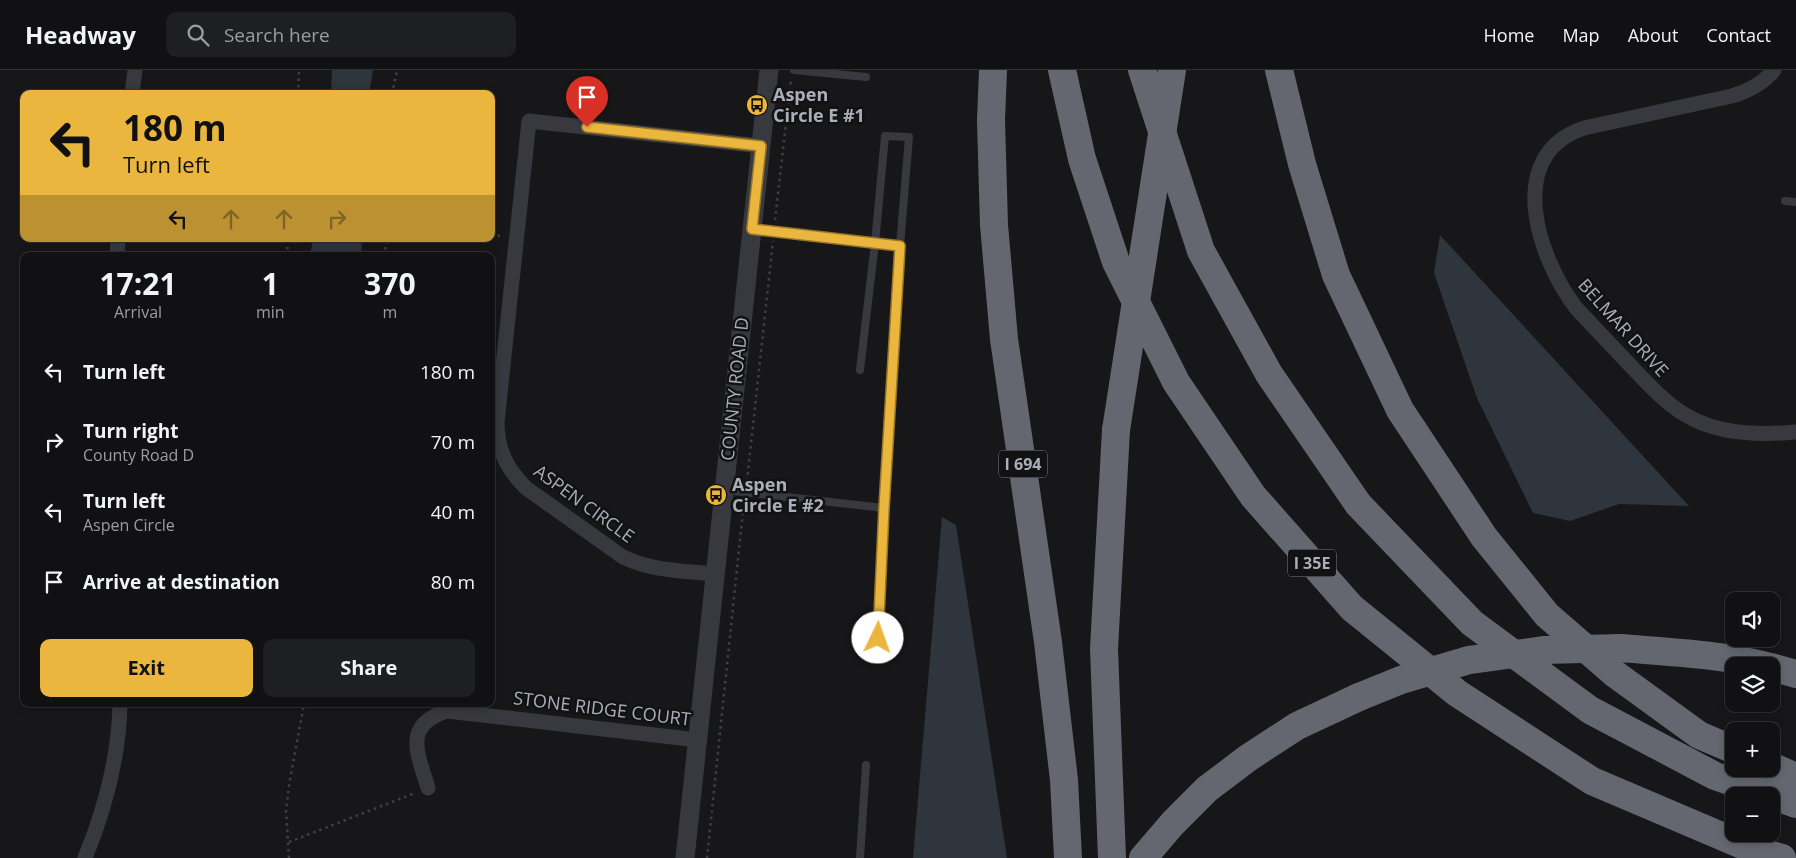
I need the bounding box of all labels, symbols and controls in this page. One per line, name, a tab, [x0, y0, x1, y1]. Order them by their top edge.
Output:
search box	[166, 12, 516, 57]
text: Headway	[25, 18, 136, 51]
icon: search	[184, 21, 212, 49]
text: Search here	[224, 22, 330, 48]
text: Home	[1484, 23, 1534, 47]
text: Map	[1562, 23, 1600, 47]
text: About	[1628, 23, 1678, 47]
text: Contact	[1706, 23, 1771, 47]
pin	[566, 76, 608, 127]
place label: Aspen Circle E #1	[773, 82, 865, 127]
icon: arrive	[573, 83, 601, 111]
bus stop icon: Aspen Circle E #1	[745, 93, 769, 117]
text: 180 m	[123, 104, 227, 151]
icon: left	[40, 110, 105, 175]
text: Turn left	[123, 149, 210, 179]
icon: left	[164, 205, 192, 233]
icon: ahead	[217, 205, 245, 233]
icon: ahead	[270, 205, 298, 233]
icon: right	[323, 205, 351, 233]
text: 17:21	[99, 263, 177, 304]
text: 1	[262, 263, 279, 304]
text: 370	[364, 263, 416, 304]
street label: BELMAR DRIVE	[1573, 273, 1674, 382]
text: Arrival	[114, 301, 162, 323]
text: min	[256, 301, 285, 323]
text: m	[382, 301, 397, 323]
street label: COUNTY ROAD D	[715, 316, 753, 462]
icon: left	[40, 358, 68, 386]
text: Turn left	[83, 359, 165, 385]
text: 180 m	[420, 359, 475, 385]
text: Turn right	[83, 418, 178, 444]
icon: right	[40, 428, 68, 456]
text: 70 m	[431, 429, 475, 455]
text: County Road D	[83, 444, 194, 466]
road number: I 694	[999, 450, 1047, 478]
street label: ASPEN CIRCLE	[530, 459, 640, 548]
place label: Aspen Circle E #2	[732, 472, 824, 517]
bus stop icon: Aspen Circle E #2	[704, 483, 728, 507]
text: Turn left	[83, 488, 165, 514]
icon: left	[40, 498, 68, 526]
text: 40 m	[431, 499, 475, 525]
text: Aspen Circle	[83, 514, 175, 536]
road number: I 35E	[1288, 549, 1336, 576]
icon: arrive	[40, 568, 68, 596]
text: Arrive at destination	[83, 569, 280, 595]
text: 80 m	[431, 569, 475, 595]
map controls	[1725, 592, 1780, 842]
button: sound	[1725, 592, 1780, 647]
position arrow	[851, 611, 903, 663]
button: Exit	[40, 639, 253, 697]
button: Share	[263, 639, 475, 697]
button: layers	[1725, 657, 1780, 712]
street label: STONE RIDGE COURT	[512, 685, 692, 731]
button: +	[1725, 722, 1780, 777]
button: −	[1725, 787, 1780, 842]

